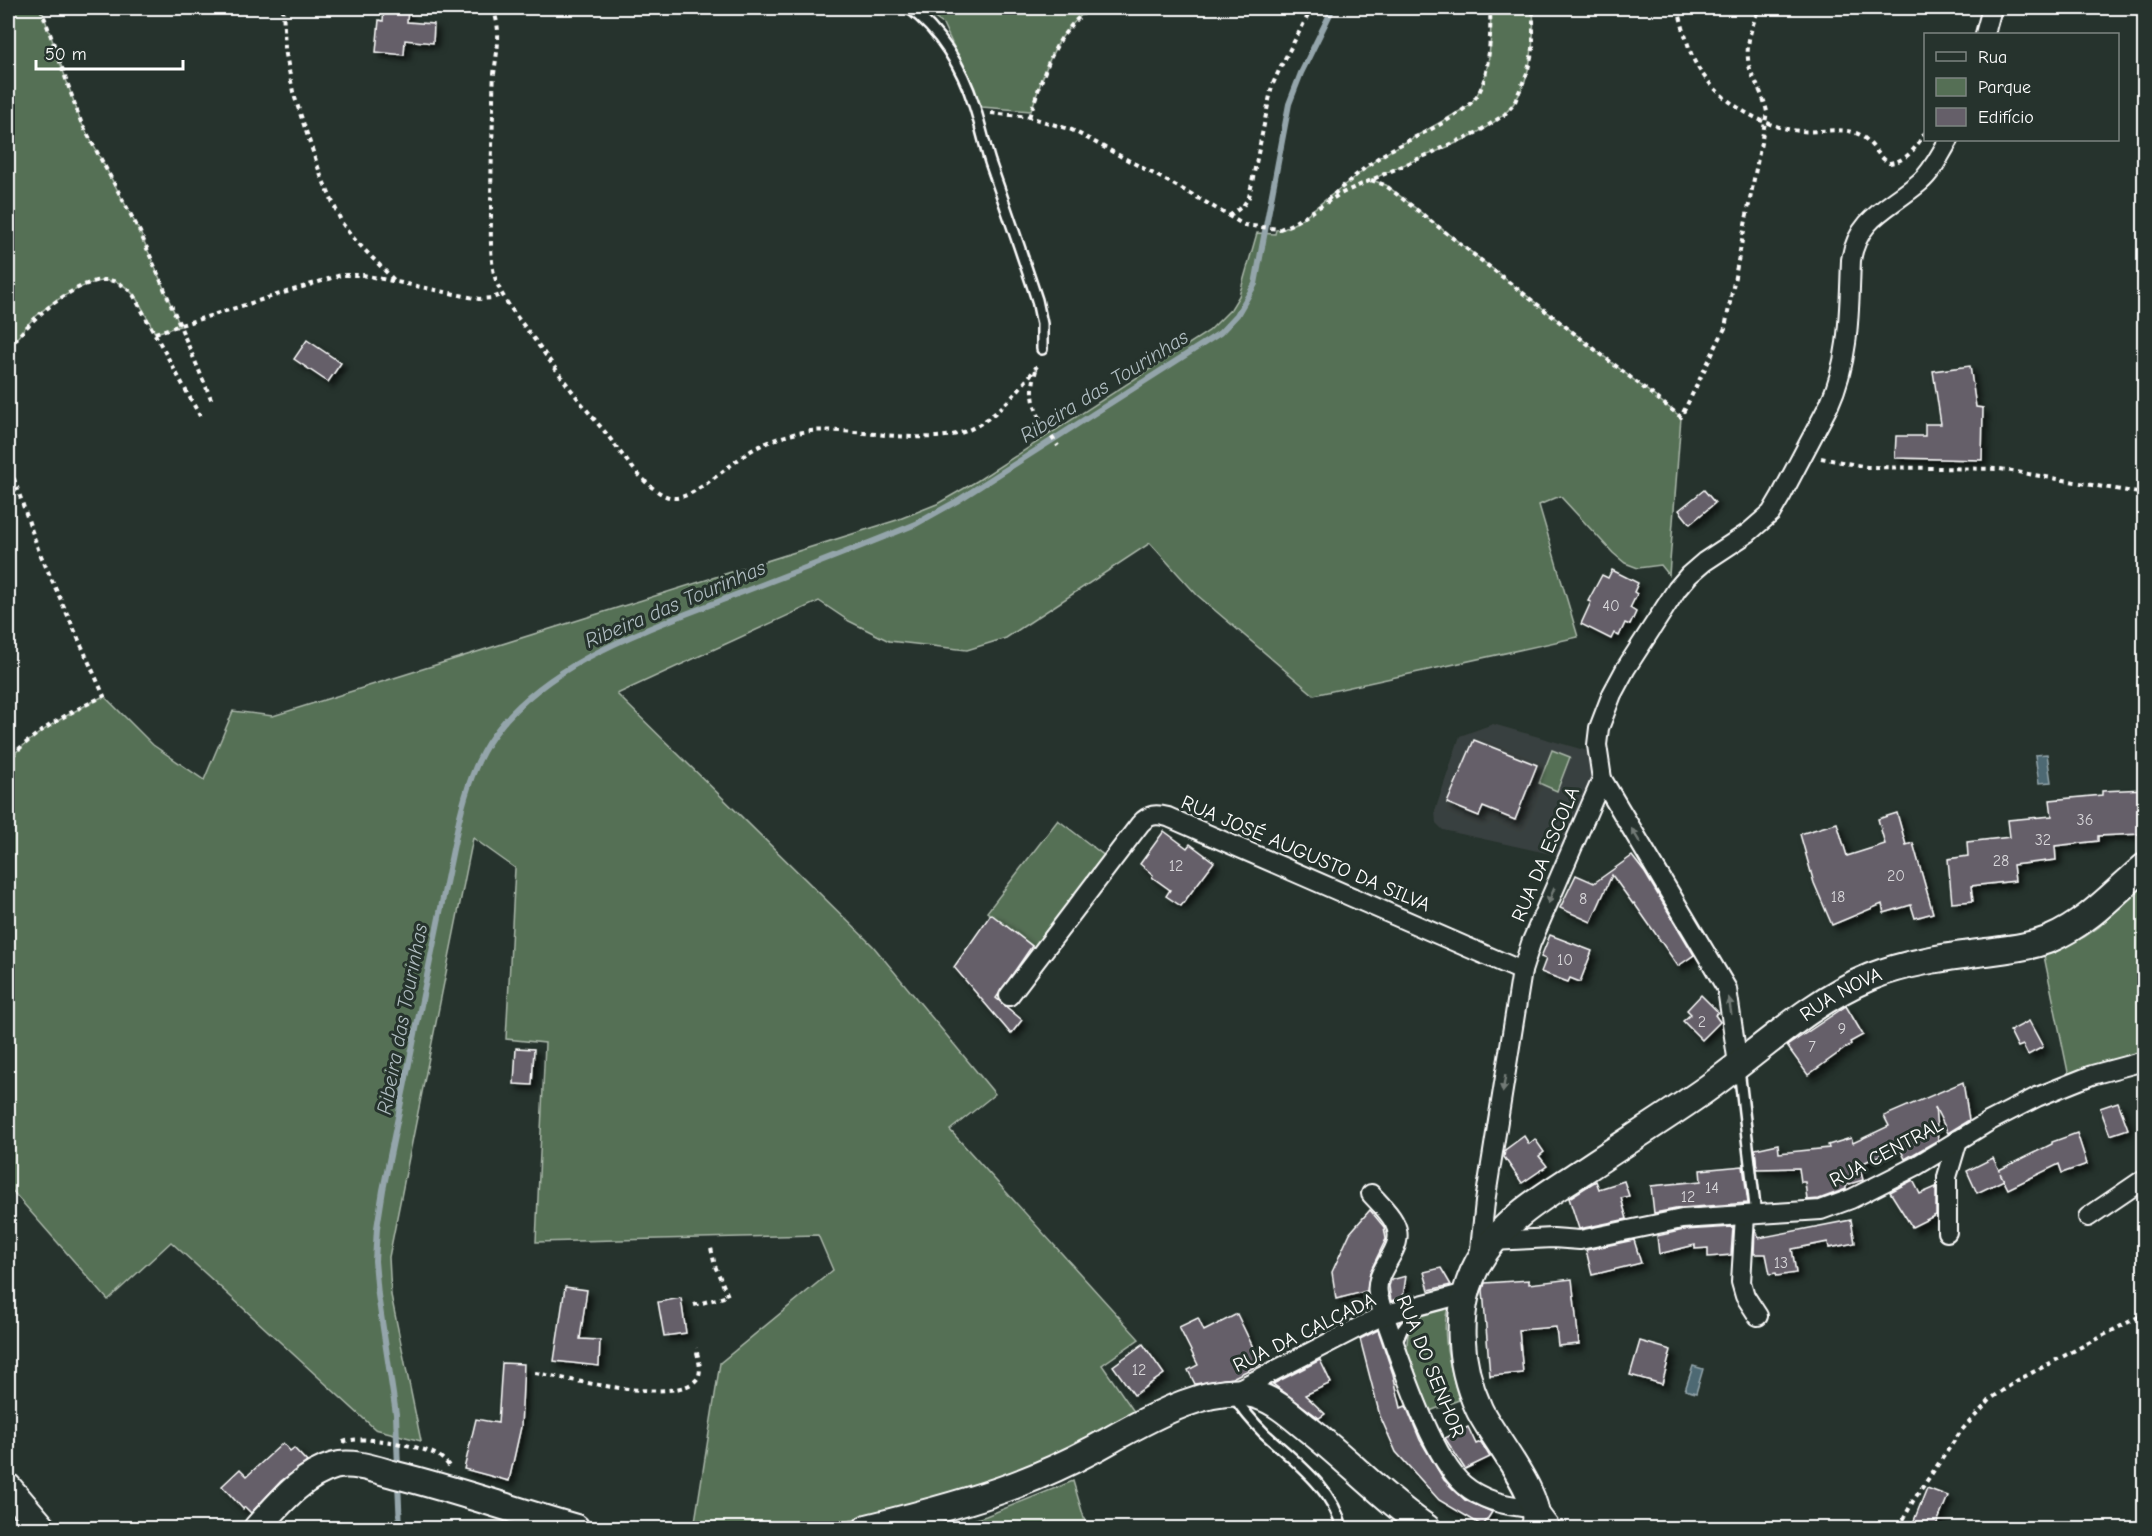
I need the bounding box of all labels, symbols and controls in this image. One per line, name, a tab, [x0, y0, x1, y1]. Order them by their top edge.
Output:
scale bar	[36, 33, 183, 71]
legend	[1924, 33, 2119, 141]
text: 50 m	[45, 44, 87, 65]
text: Rua	[1978, 47, 2007, 68]
text: Parque	[1978, 77, 2031, 98]
text: Edifício	[1978, 107, 2034, 128]
water label: Ribeira das Tourinhas	[1015, 324, 1193, 448]
water label: Ribeira das Tourinhas	[581, 555, 769, 653]
house number: 40	[1602, 597, 1620, 615]
street label: RUA DA ESCOLA	[1507, 783, 1584, 925]
street label: RUA JOSÉ AUGUSTO DA SILVA	[1178, 790, 1434, 917]
house number: 36	[2077, 811, 2093, 829]
one-way arrow	[1631, 828, 1642, 844]
house number: 32	[2035, 831, 2051, 849]
house number: 28	[1993, 852, 2009, 870]
house number: 12	[1169, 857, 1183, 875]
house number: 20	[1887, 867, 1905, 885]
one-way arrow	[1547, 888, 1556, 905]
house number: 18	[1831, 888, 1845, 906]
house number: 8	[1579, 890, 1587, 908]
water label: Ribeira das Tourinhas	[372, 921, 432, 1116]
house number: 10	[1557, 951, 1573, 969]
street label: RUA NOVA	[1795, 962, 1885, 1026]
one-way arrow	[1725, 996, 1734, 1015]
house number: 2	[1698, 1013, 1706, 1031]
house number: 9	[1838, 1020, 1846, 1038]
house number: 7	[1808, 1038, 1816, 1056]
one-way arrow	[1499, 1075, 1508, 1094]
street label: RUA CENTRAL	[1826, 1113, 1947, 1192]
house number: 14	[1705, 1179, 1719, 1197]
house number: 12	[1681, 1188, 1695, 1206]
house number: 13	[1774, 1254, 1788, 1272]
street label: RUA DA CALÇADA	[1229, 1288, 1380, 1377]
street label: RUA DO SENHOR	[1392, 1292, 1470, 1441]
house number: 12	[1132, 1361, 1146, 1379]

